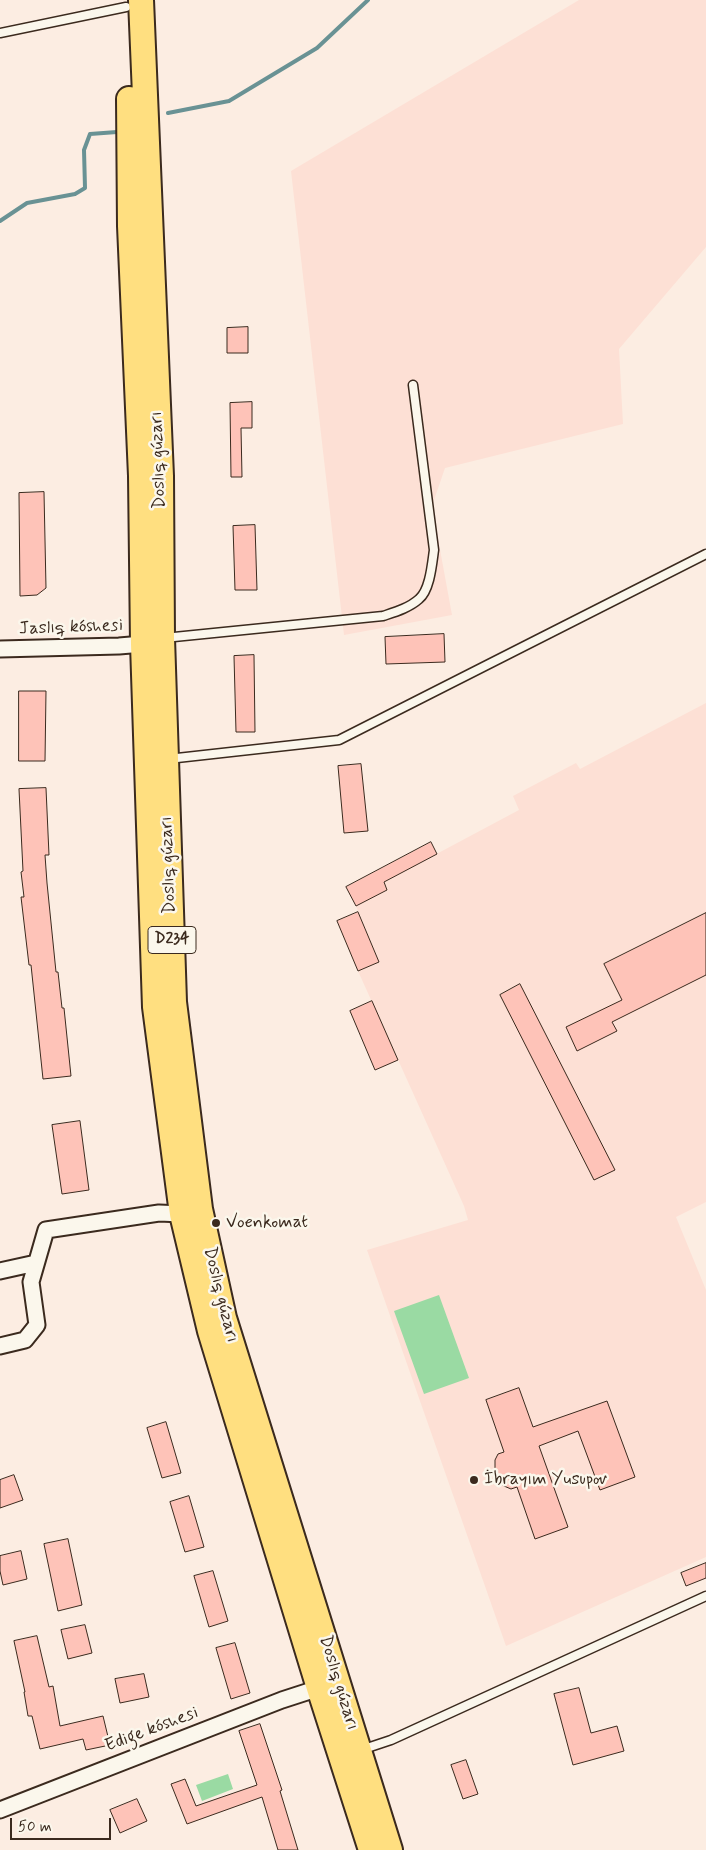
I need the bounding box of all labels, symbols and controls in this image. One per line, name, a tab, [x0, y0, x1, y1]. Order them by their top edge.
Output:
street label: Doslıq gúzarı	[146, 411, 172, 509]
street label: Jaslıq kóshesi	[18, 615, 124, 641]
street label: Doslıq gúzarı	[156, 816, 182, 914]
road number: D234	[148, 926, 196, 954]
place label: Voenkomat	[226, 1212, 308, 1234]
marker: Voenkomat	[210, 1217, 222, 1229]
street label: Doslıq gúzarı	[198, 1245, 242, 1345]
place label: İbrayım Yusupov	[484, 1469, 607, 1491]
marker: İbrayım Yusupov	[468, 1474, 480, 1486]
street label: Doslıq gúzarı	[313, 1633, 363, 1733]
street label: Edige kóshesi	[102, 1702, 202, 1758]
scale bar	[12, 1808, 114, 1840]
text: 50 m	[18, 1817, 52, 1837]

